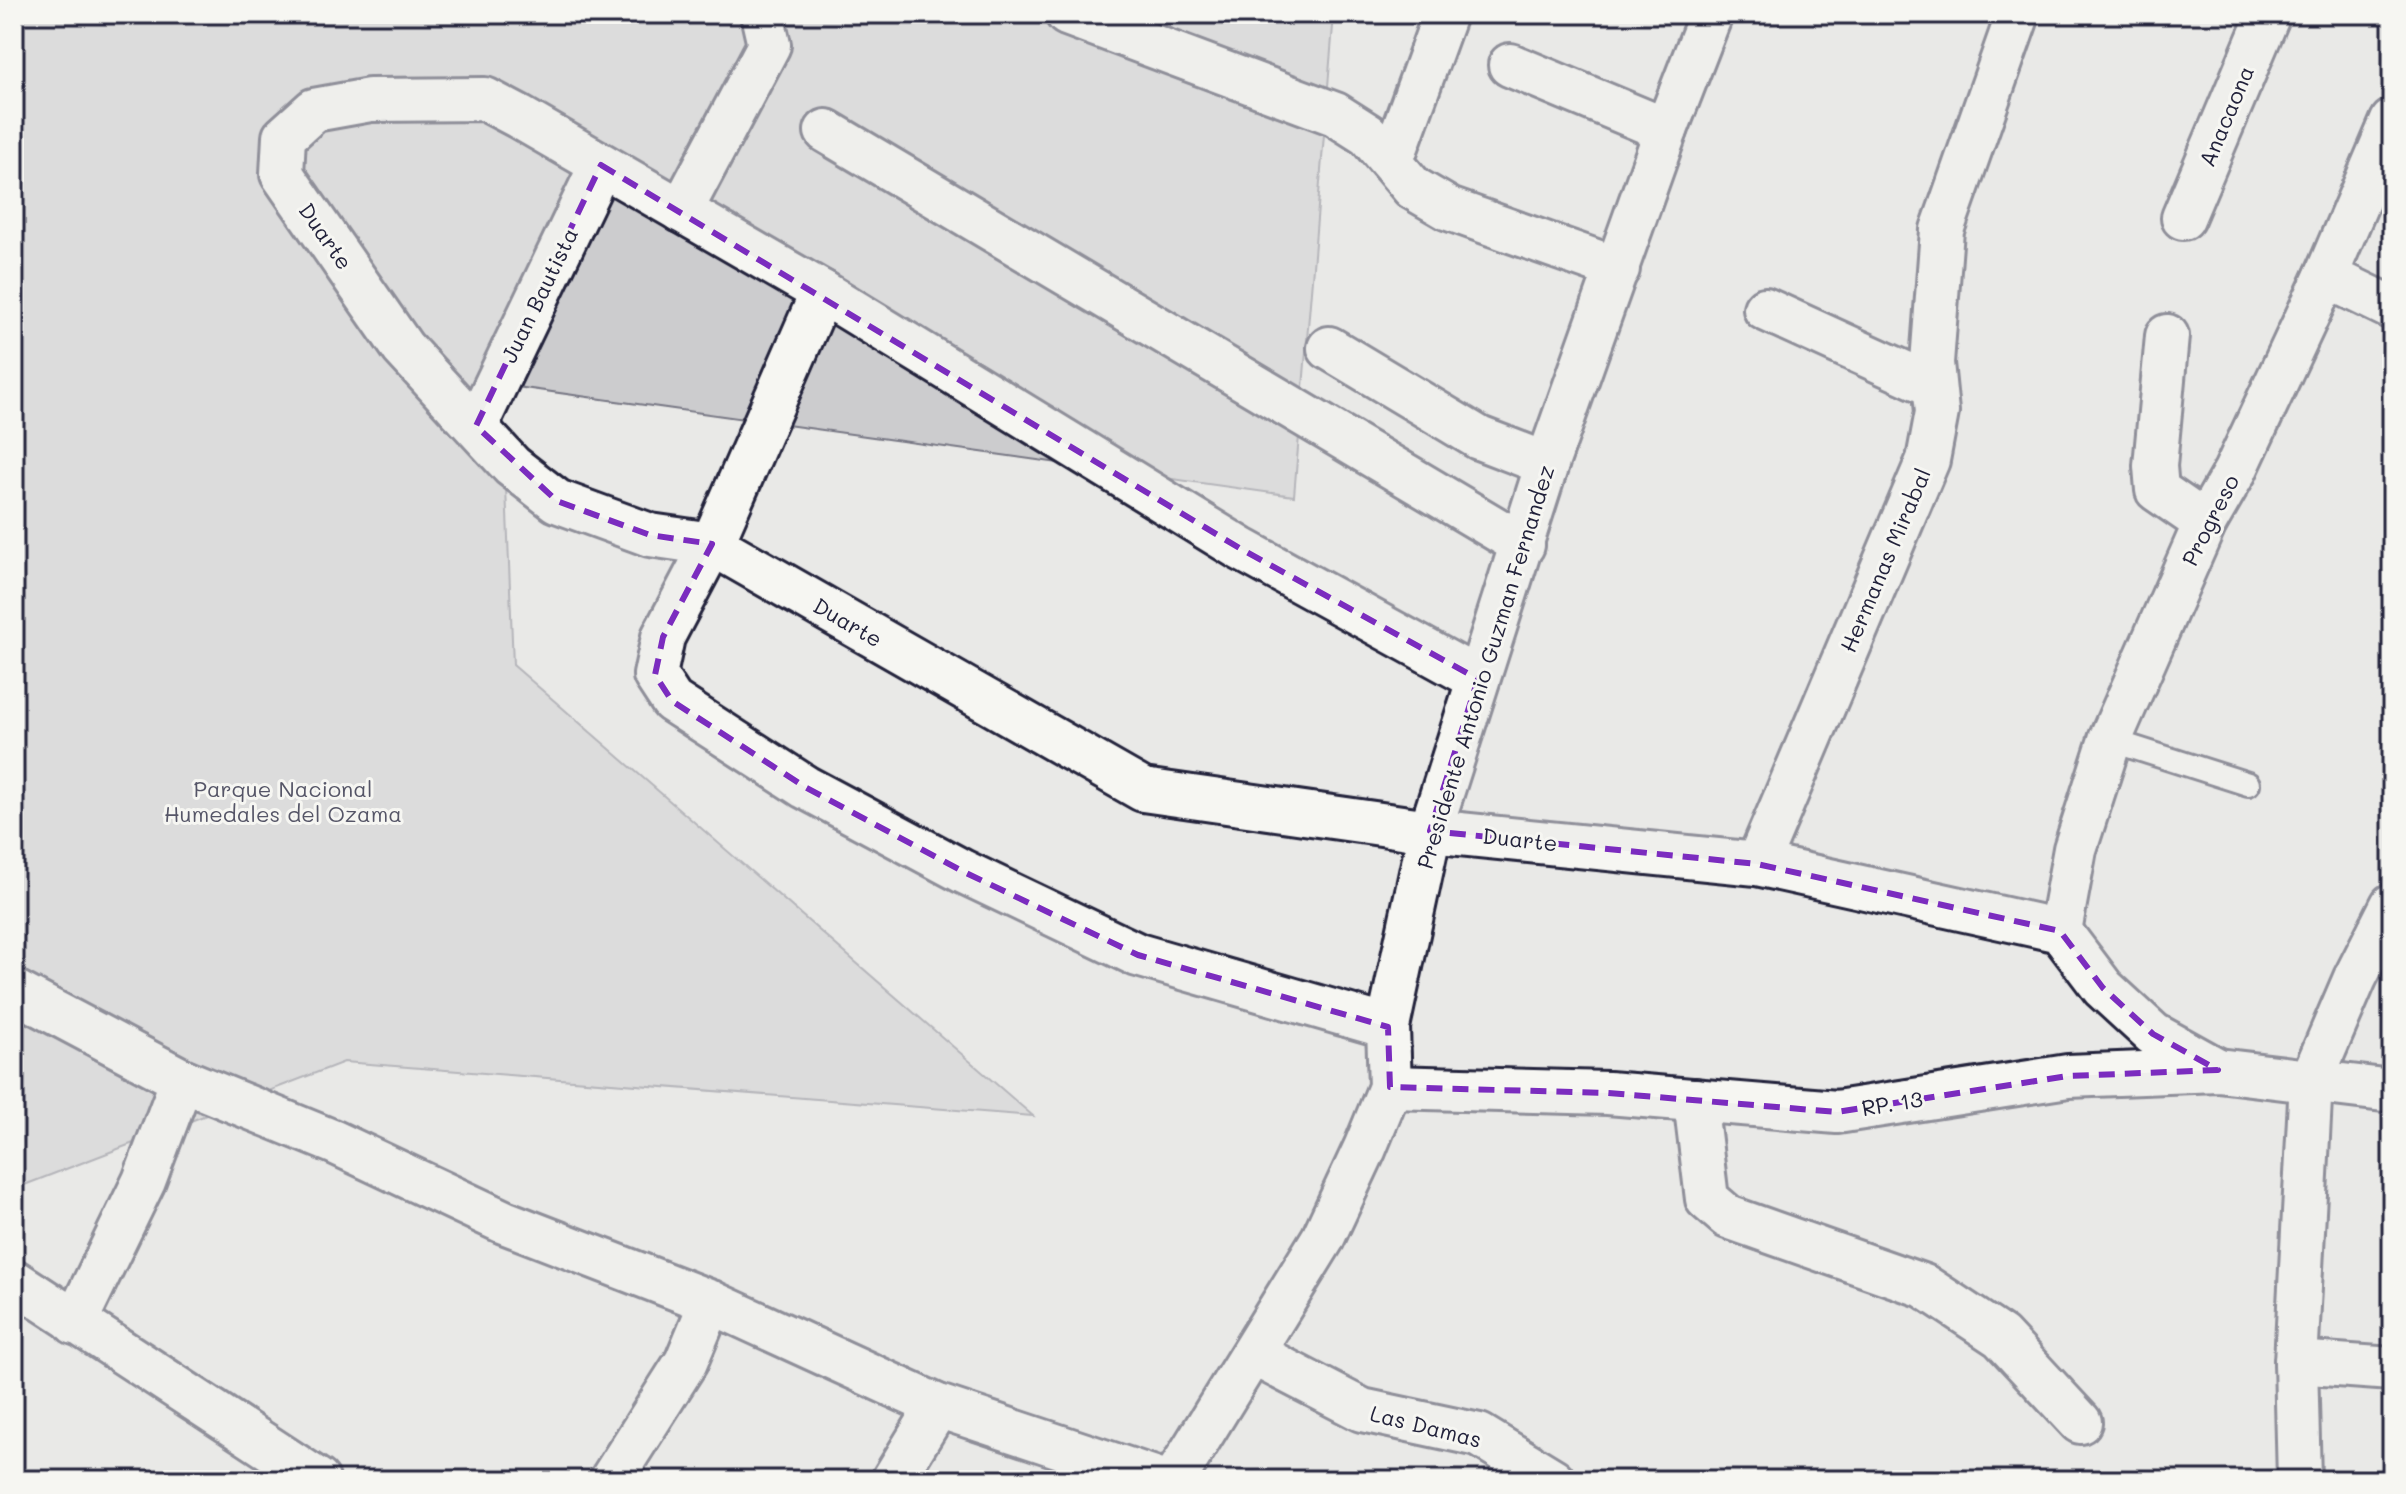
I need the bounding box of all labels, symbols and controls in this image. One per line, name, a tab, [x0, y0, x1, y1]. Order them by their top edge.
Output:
street label: Anacaona	[2192, 61, 2260, 171]
street label: Duarte	[293, 197, 359, 275]
street label: Juan Bautista	[494, 223, 584, 367]
street label: Presidente Antonio Guzman Fernandez	[1410, 462, 1560, 872]
street label: Hermanas Mirabal	[1833, 463, 1937, 657]
street label: Progreso	[2175, 469, 2245, 571]
street label: Duarte	[808, 591, 888, 653]
park label: Parque Nacional Humedales del Ozama	[164, 774, 402, 828]
street label: Duarte	[1481, 821, 1559, 857]
street label: RP. 13	[1859, 1084, 1925, 1122]
street label: Las Damas	[1367, 1398, 1485, 1454]

